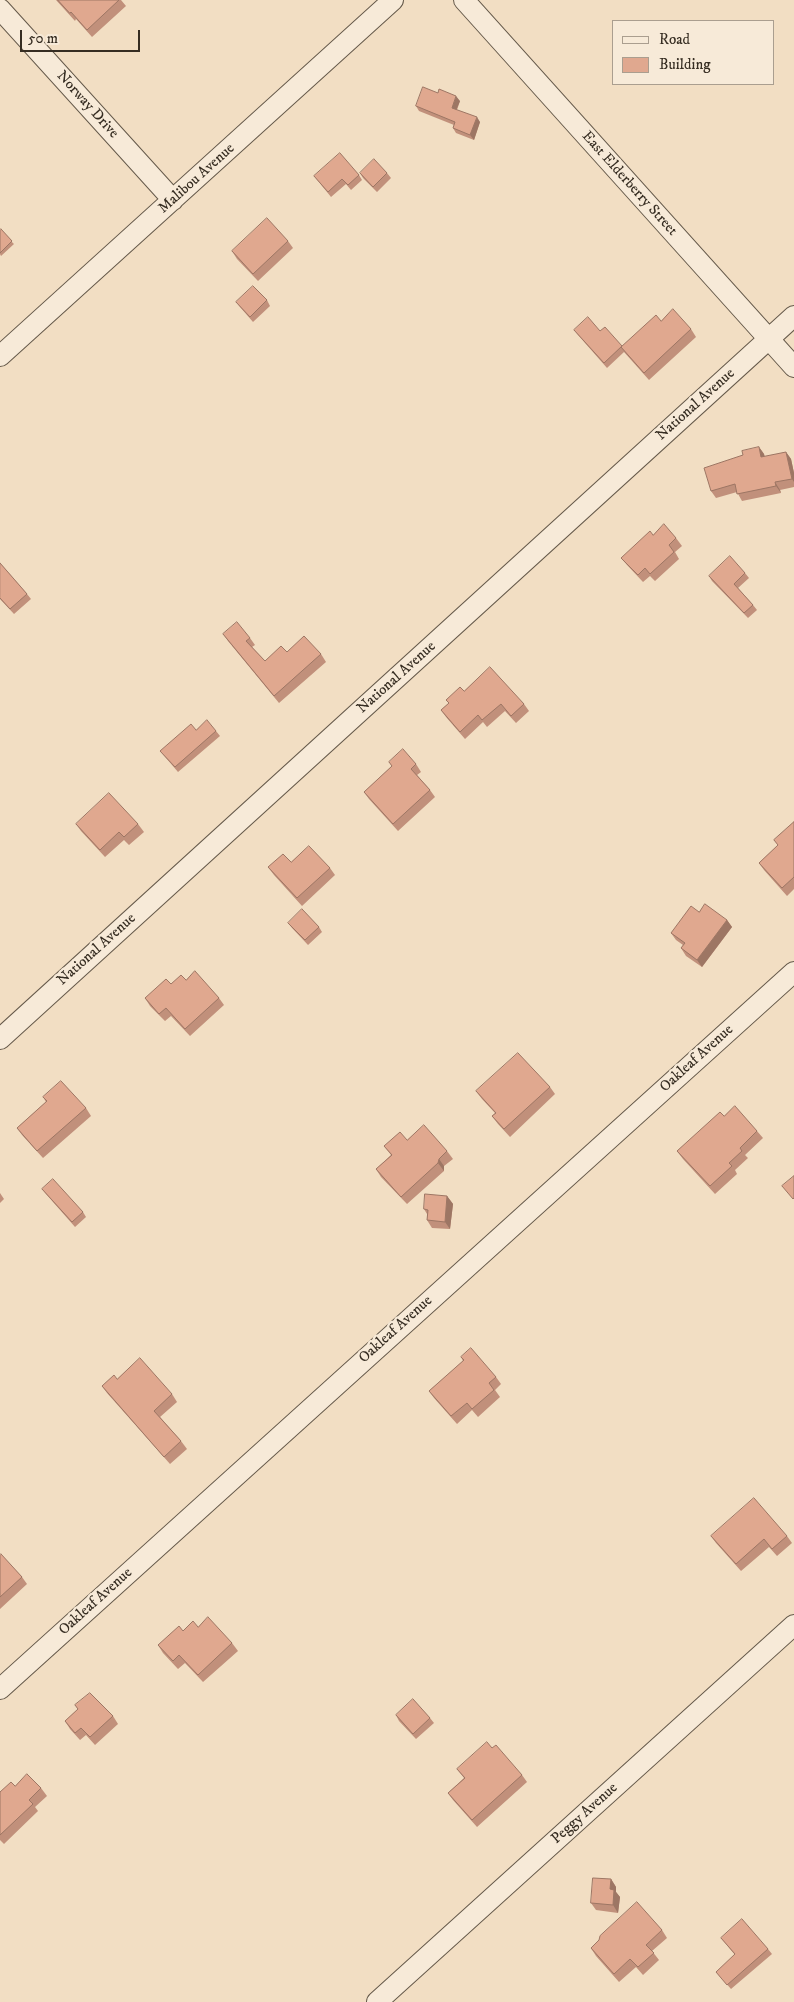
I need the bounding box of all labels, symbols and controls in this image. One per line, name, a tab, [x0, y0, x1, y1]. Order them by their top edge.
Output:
scale bar	[22, 20, 142, 52]
legend	[612, 20, 774, 85]
text: 50 m	[28, 29, 58, 48]
text: Road	[659, 30, 690, 49]
text: Building	[659, 55, 711, 74]
street label: Norway Drive	[52, 68, 122, 142]
street label: East Elderberry Street	[577, 128, 681, 240]
street label: Malibou Avenue	[155, 140, 239, 218]
street label: National Avenue	[653, 365, 739, 445]
street label: National Avenue	[354, 638, 440, 718]
street label: National Avenue	[54, 910, 140, 990]
street label: Oakleaf Avenue	[657, 1021, 737, 1097]
street label: Oakleaf Avenue	[356, 1292, 436, 1368]
street label: Oakleaf Avenue	[56, 1564, 136, 1640]
street label: Peggy Avenue	[548, 1780, 622, 1848]

